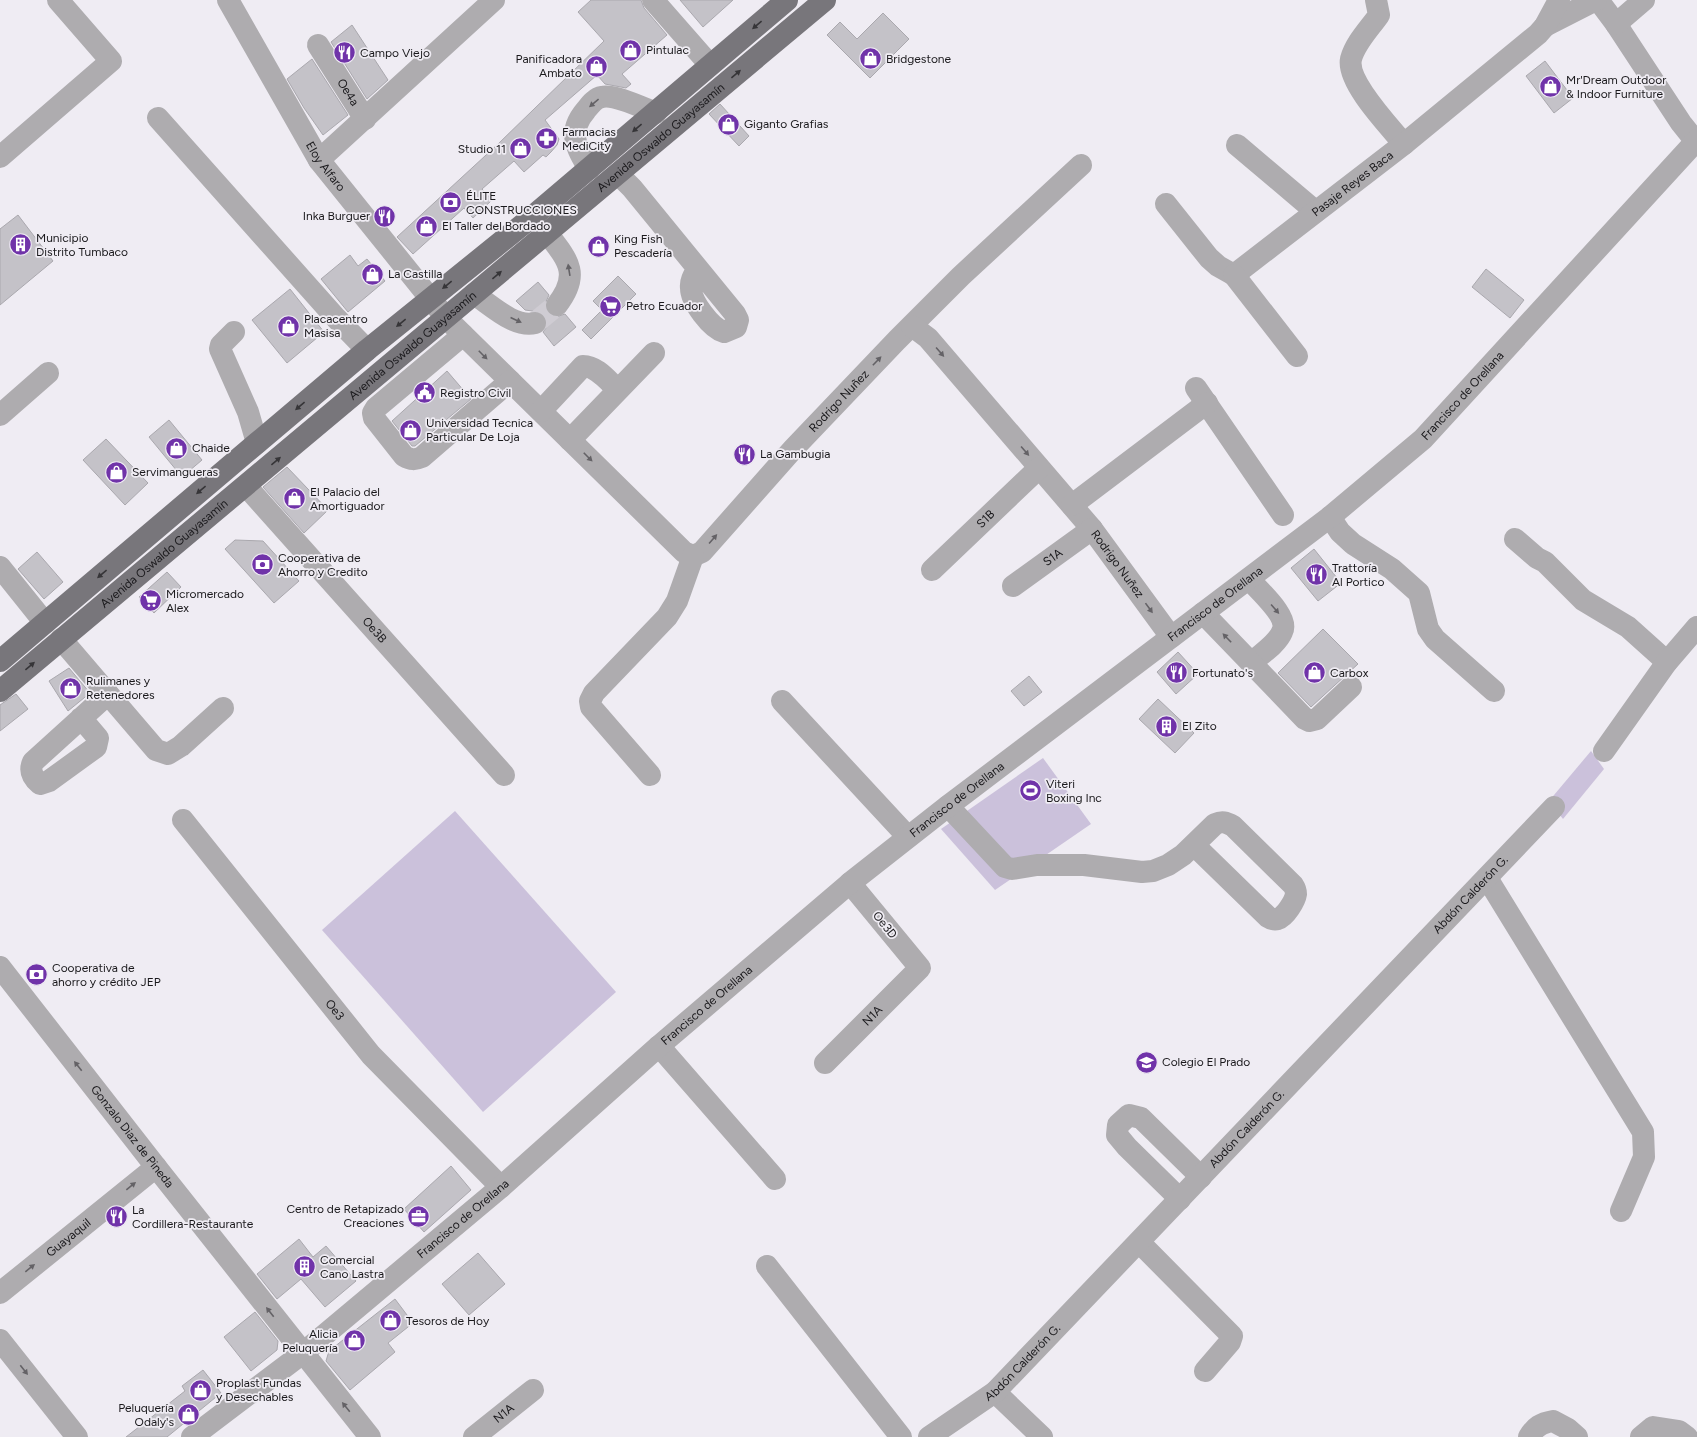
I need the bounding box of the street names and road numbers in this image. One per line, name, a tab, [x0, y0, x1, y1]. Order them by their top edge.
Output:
street label: Oe4a	[334, 76, 362, 108]
street label: Avenida Oswaldo Guayasamín	[594, 80, 728, 195]
street label: Eloy Alfaro	[303, 139, 348, 194]
street label: Pasaje Reyes Baca	[1309, 148, 1396, 219]
street label: Avenida Oswaldo Guayasamín	[346, 288, 479, 403]
street label: Francisco de Orellana	[1418, 349, 1507, 443]
street label: Rodrigo Nuñez	[806, 367, 872, 435]
street label: Avenida Oswaldo Guayasamín	[98, 496, 231, 611]
street label: S1B	[974, 507, 998, 531]
street label: Rodrigo Nuñez	[1088, 527, 1147, 601]
street label: S1A	[1040, 546, 1065, 569]
street label: Francisco de Orellana	[1165, 564, 1265, 644]
street label: Oe3B	[359, 614, 390, 646]
street label: Francisco de Orellana	[907, 759, 1007, 840]
street label: Abdón Calderón G.	[1430, 853, 1511, 936]
street label: Oe3D	[870, 909, 900, 941]
street label: Francisco de Orellana	[658, 963, 755, 1048]
street label: Oe3	[322, 997, 347, 1023]
street label: N1A	[860, 1003, 885, 1028]
street label: Gonzalo Diaz de Pineda	[88, 1082, 177, 1191]
street label: Abdón Calderón G.	[1206, 1087, 1287, 1171]
street label: Francisco de Orellana	[414, 1176, 512, 1261]
street label: Guayaquil	[43, 1216, 94, 1260]
street label: Abdón Calderón G.	[982, 1321, 1063, 1404]
street label: N1A	[491, 1401, 517, 1426]

